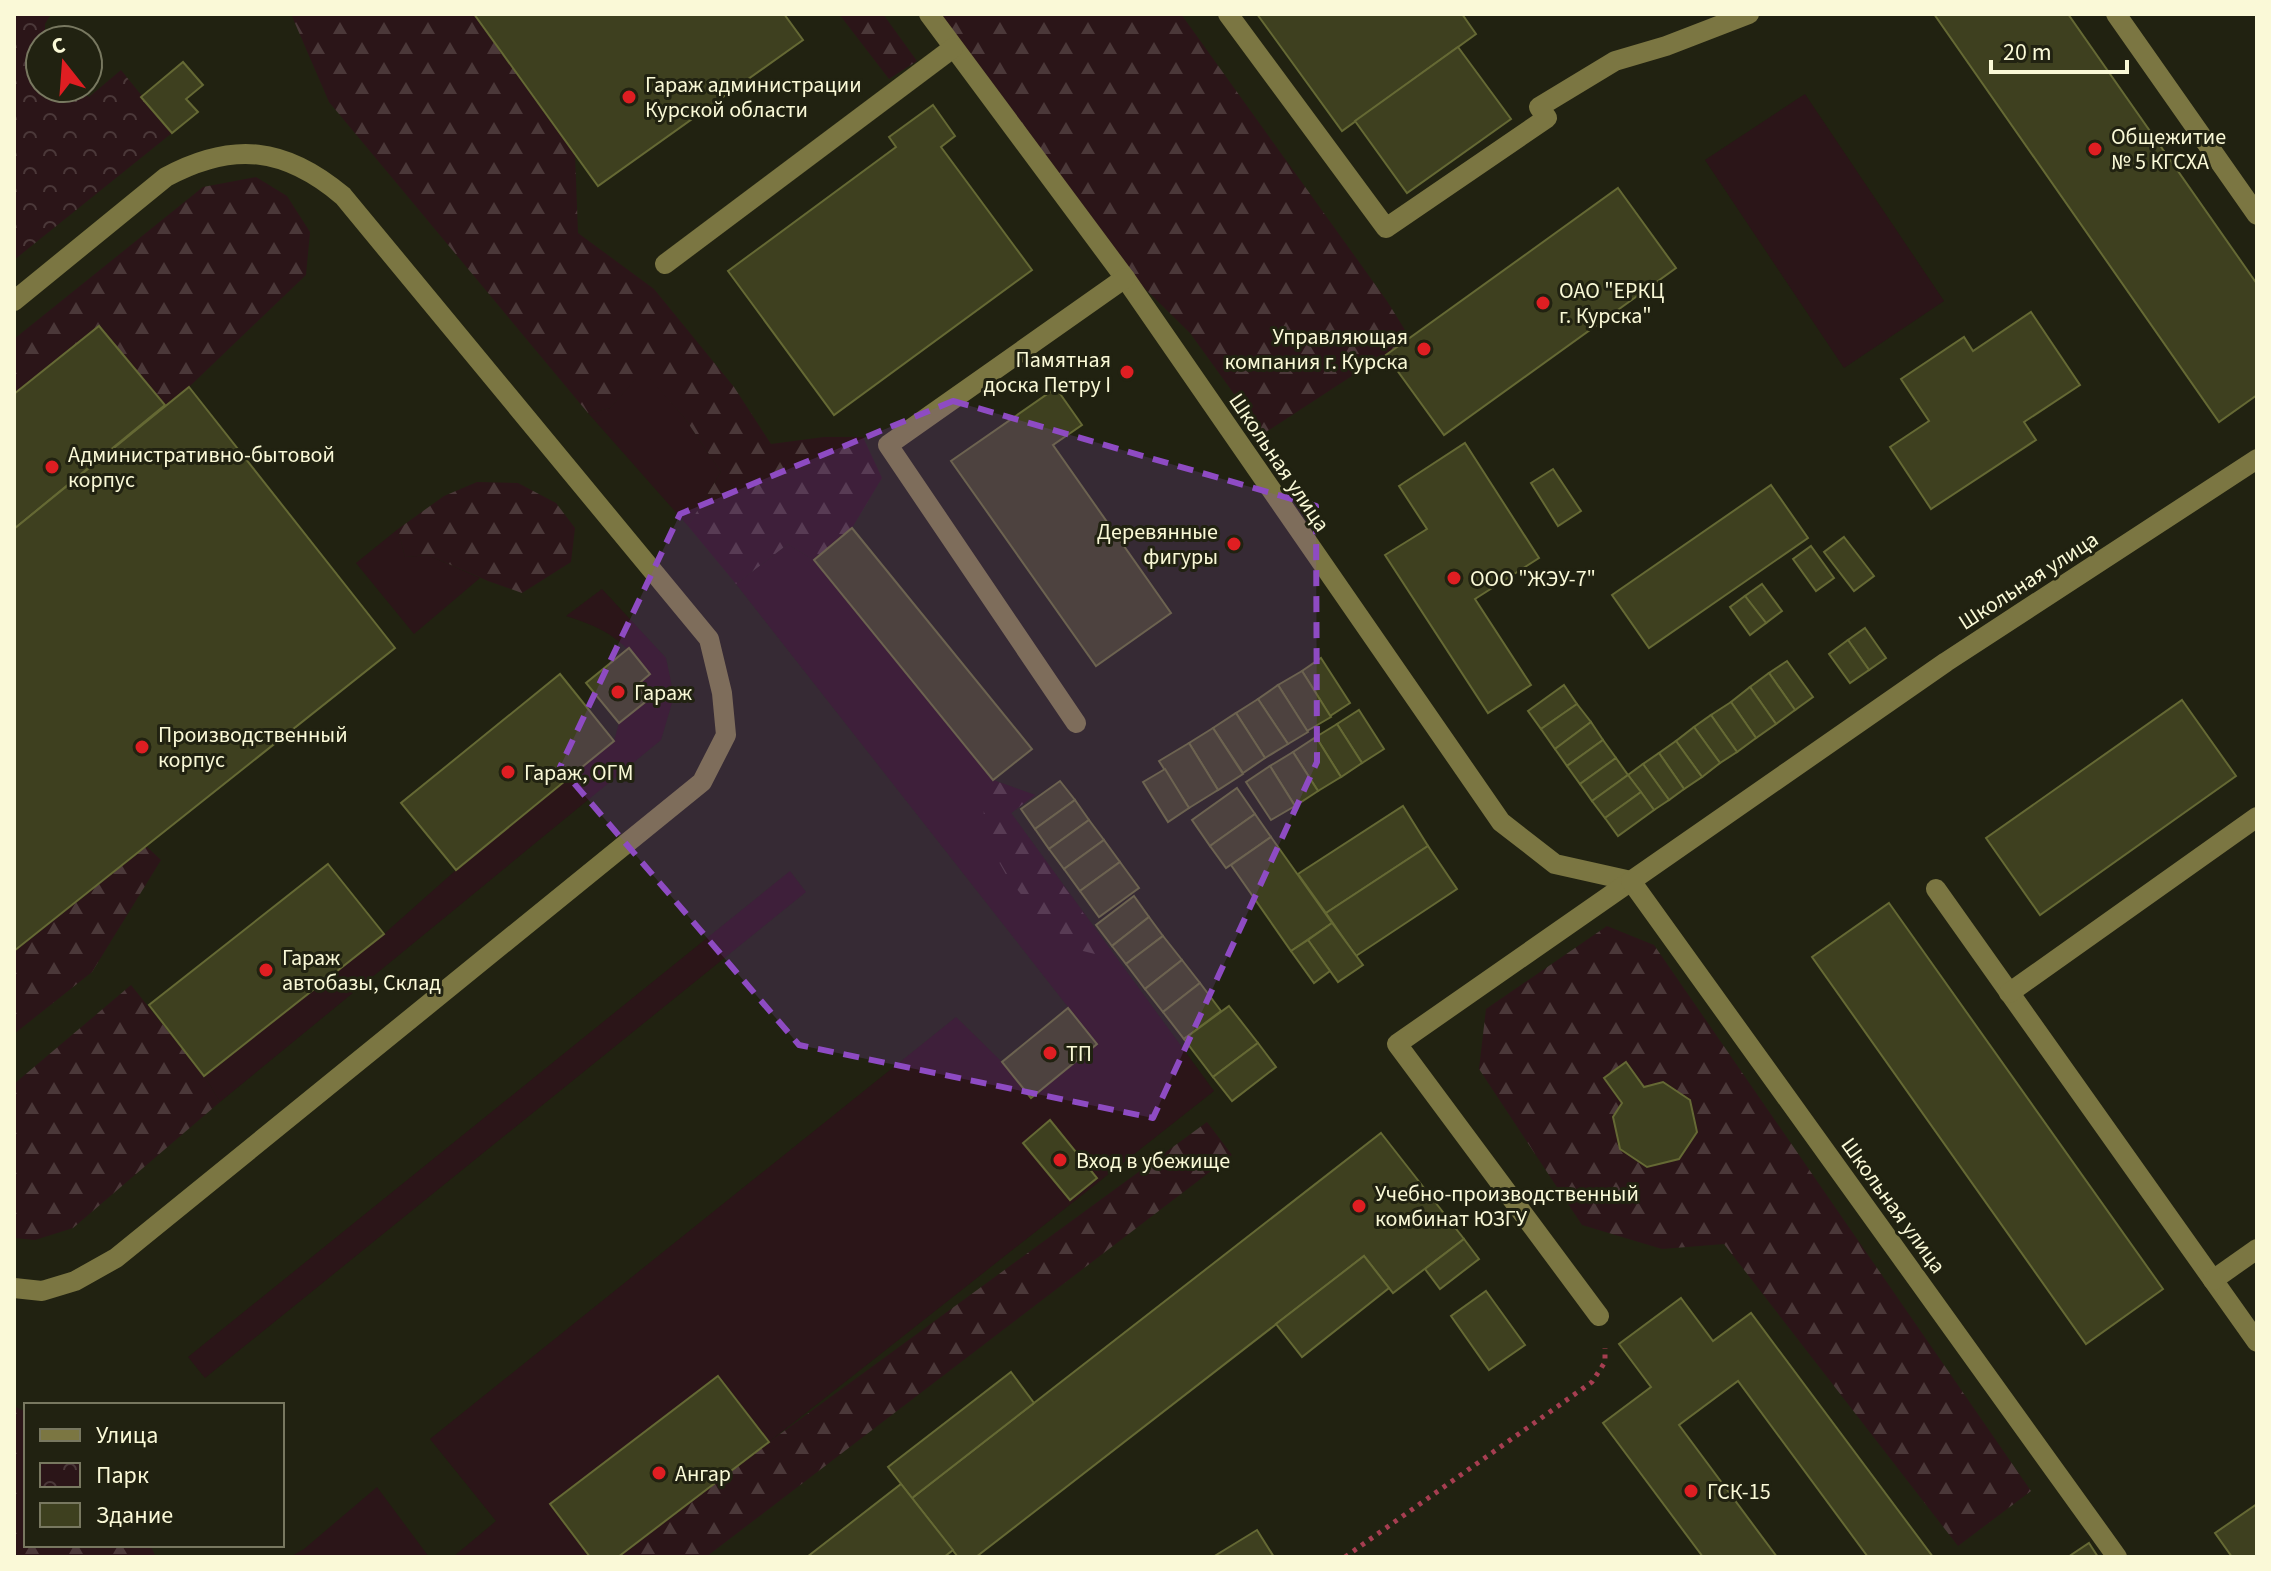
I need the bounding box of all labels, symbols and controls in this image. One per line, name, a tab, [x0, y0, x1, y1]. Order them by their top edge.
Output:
north arrow	[24, 24, 104, 104]
scale bar	[1991, 24, 2127, 74]
text: С	[48, 29, 69, 63]
text: 20 m	[2003, 35, 2052, 70]
place label: Гараж администрации Курской области	[645, 69, 862, 126]
marker: Гараж администрации Курской области	[620, 88, 638, 106]
place label: Общежитие № 5 КГСХА	[2111, 121, 2226, 178]
marker: Общежитие № 5 КГСХА	[2086, 140, 2104, 158]
place label: ОАО "ЕРКЦ г. Курска"	[1559, 275, 1664, 332]
marker: ОАО "ЕРКЦ г. Курска"	[1534, 294, 1552, 312]
place label: Управляющая компания г. Курска	[1225, 321, 1408, 378]
marker: Управляющая компания г. Курска	[1415, 340, 1433, 358]
place label: Памятная доска Петру I	[984, 344, 1111, 401]
marker: Памятная доска Петру I	[1118, 363, 1136, 381]
street label: Школьная улица	[1221, 387, 1337, 538]
place label: Административно-бытовой корпус	[68, 439, 335, 496]
marker: Административно-бытовой корпус	[43, 458, 61, 476]
place label: Деревянные фигуры	[1097, 516, 1218, 573]
street label: Школьная улица	[1952, 524, 2105, 638]
marker: Деревянные фигуры	[1225, 535, 1243, 553]
place label: ООО "ЖЭУ-7"	[1470, 563, 1596, 595]
marker: ООО "ЖЭУ-7"	[1445, 569, 1463, 587]
place label: Гараж	[634, 677, 692, 709]
marker: Гараж	[609, 683, 627, 701]
place label: Производственный корпус	[158, 719, 348, 776]
marker: Производственный корпус	[133, 738, 151, 756]
place label: Гараж, ОГМ	[524, 757, 634, 789]
marker: Гараж, ОГМ	[499, 763, 517, 781]
place label: Гараж автобазы, Склад	[282, 942, 441, 999]
marker: Гараж автобазы, Склад	[257, 961, 275, 979]
place label: ТП	[1066, 1038, 1092, 1070]
marker: ТП	[1041, 1044, 1059, 1062]
street label: Школьная улица	[1833, 1131, 1953, 1280]
place label: Вход в убежище	[1076, 1145, 1230, 1177]
marker: Вход в убежище	[1051, 1151, 1069, 1169]
place label: Учебно-производственный комбинат ЮЗГУ	[1375, 1178, 1639, 1235]
marker: Учебно-производственный комбинат ЮЗГУ	[1350, 1197, 1368, 1215]
legend	[24, 1403, 284, 1547]
text: Улица	[96, 1418, 158, 1453]
text: Парк	[96, 1458, 149, 1493]
place label: Ангар	[675, 1458, 731, 1490]
marker: Ангар	[650, 1464, 668, 1482]
place label: ГСК-15	[1707, 1476, 1771, 1508]
marker: ГСК-15	[1682, 1482, 1700, 1500]
text: Здание	[96, 1498, 173, 1533]

